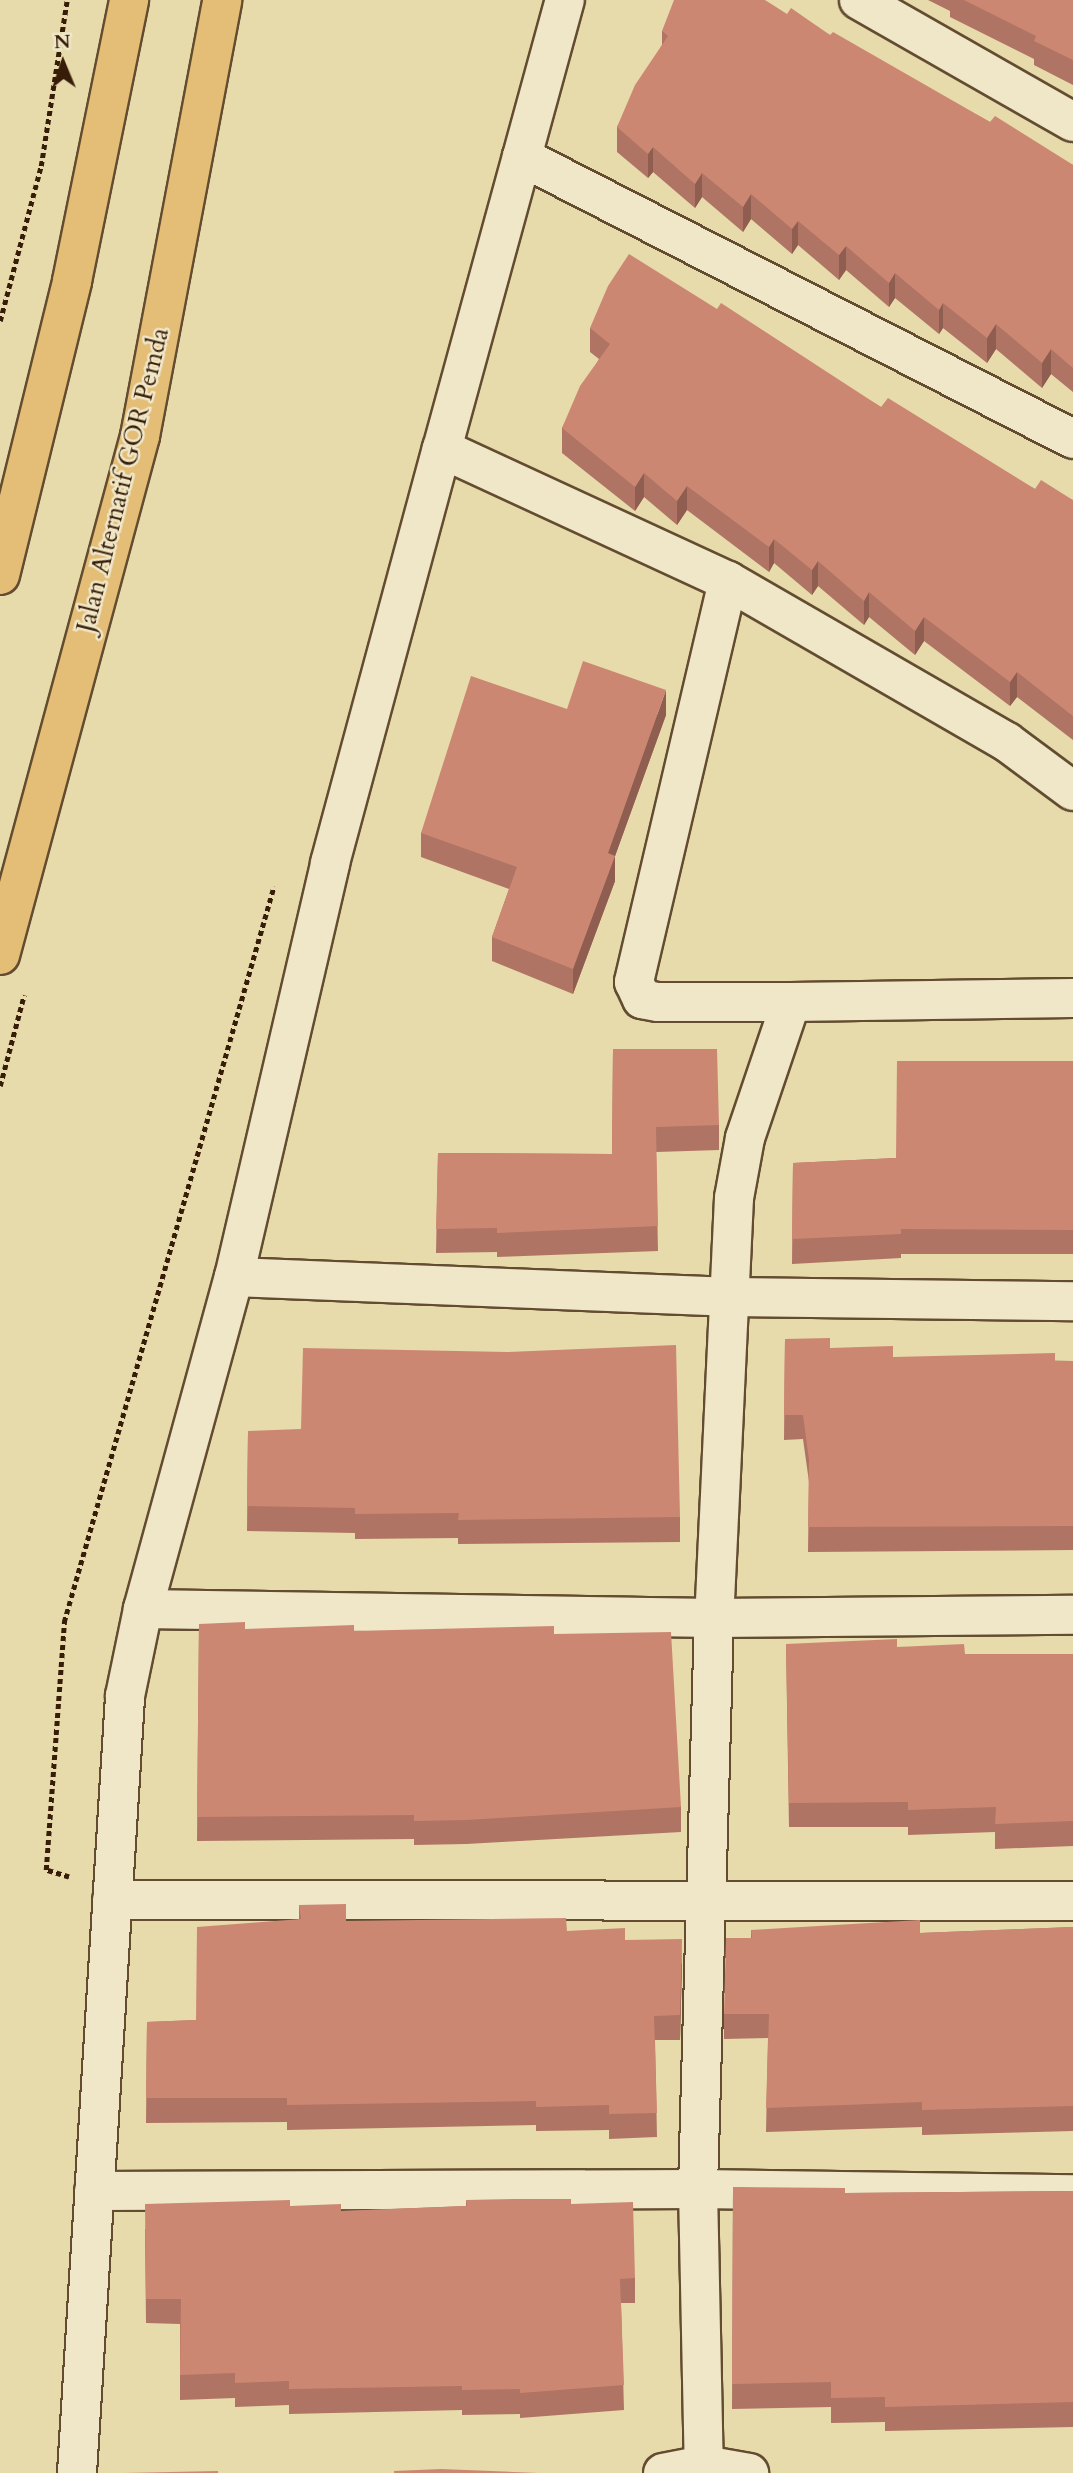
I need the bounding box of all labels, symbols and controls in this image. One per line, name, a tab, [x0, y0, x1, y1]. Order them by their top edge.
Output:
north arrow	[28, 28, 98, 98]
text: N	[54, 29, 71, 55]
street label: Jalan Alternatif GOR Pemda	[70, 324, 176, 636]

